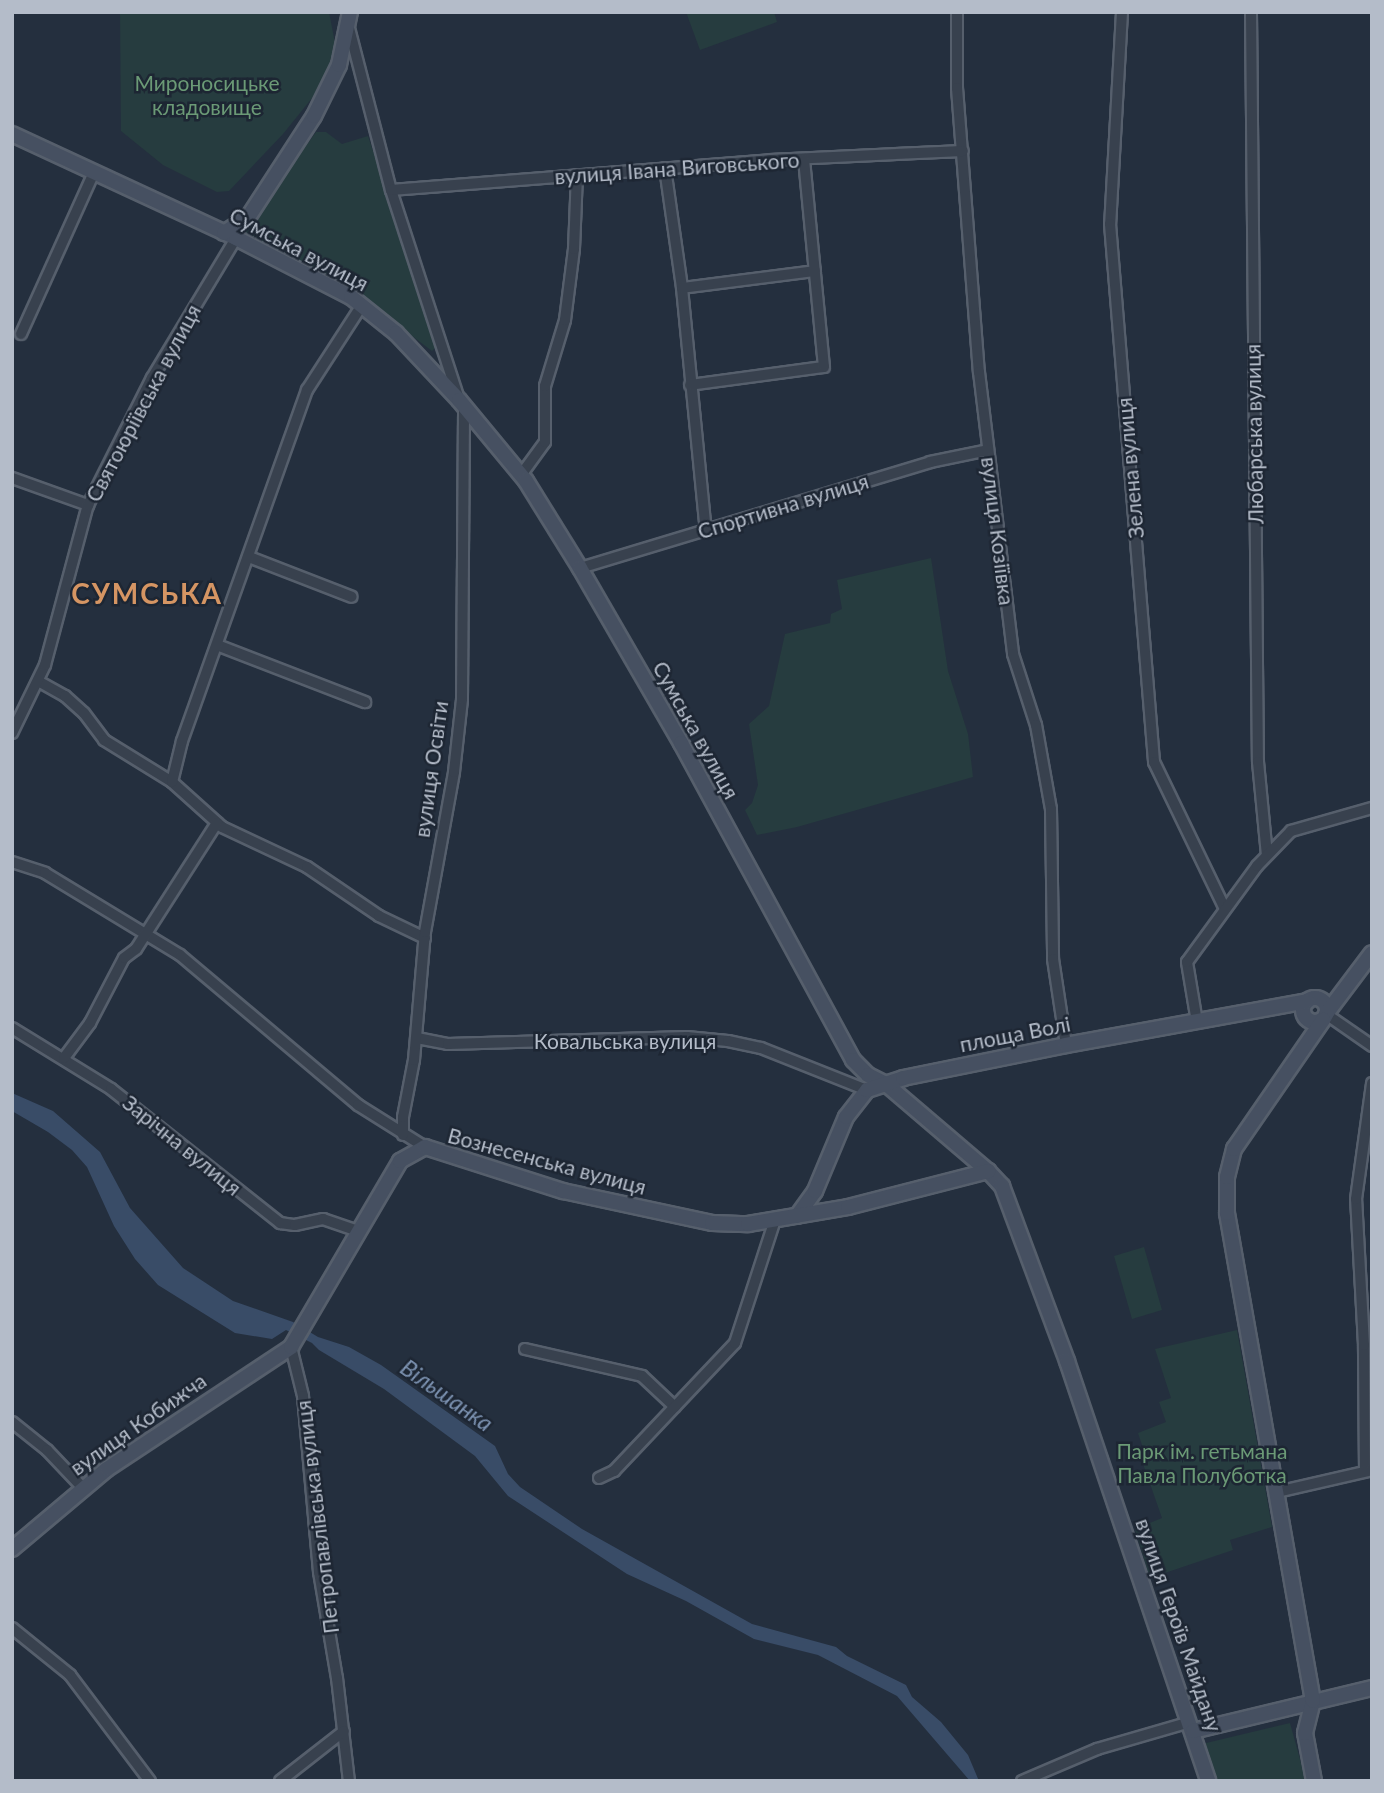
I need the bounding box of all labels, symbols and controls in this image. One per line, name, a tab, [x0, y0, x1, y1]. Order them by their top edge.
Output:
park label: Мироносицьке кладовище	[134, 70, 280, 120]
street label: вулиця Івана Виговського	[554, 147, 800, 189]
street label: Сумська вулиця	[225, 202, 373, 296]
street label: Святоюріївська вулиця	[80, 300, 206, 506]
street label: Любарська вулиця	[1240, 344, 1268, 524]
street label: Зелена вулиця	[1111, 396, 1149, 540]
street label: вулиця Козіївка	[976, 455, 1020, 607]
street label: Спортивна вулиця	[695, 468, 871, 544]
district label: СУМСЬКА	[72, 576, 222, 610]
street label: Сумська вулиця	[648, 657, 744, 803]
street label: вулиця Освіти	[409, 699, 453, 839]
street label: площа Волі	[957, 1011, 1073, 1057]
street label: Ковальська вулиця	[534, 1028, 716, 1054]
street label: Зарічна вулиця	[118, 1090, 246, 1200]
street label: Вознесенська вулиця	[445, 1122, 649, 1200]
water label: Вільшанка	[396, 1353, 498, 1437]
street label: вулиця Кобижча	[65, 1368, 211, 1480]
street label: Петропавлівська вулиця	[290, 1399, 344, 1635]
park label: Парк ім. гетьмана Павла Полуботка	[1116, 1438, 1288, 1488]
street label: вулиця Героїв Майдану	[1131, 1515, 1227, 1735]

